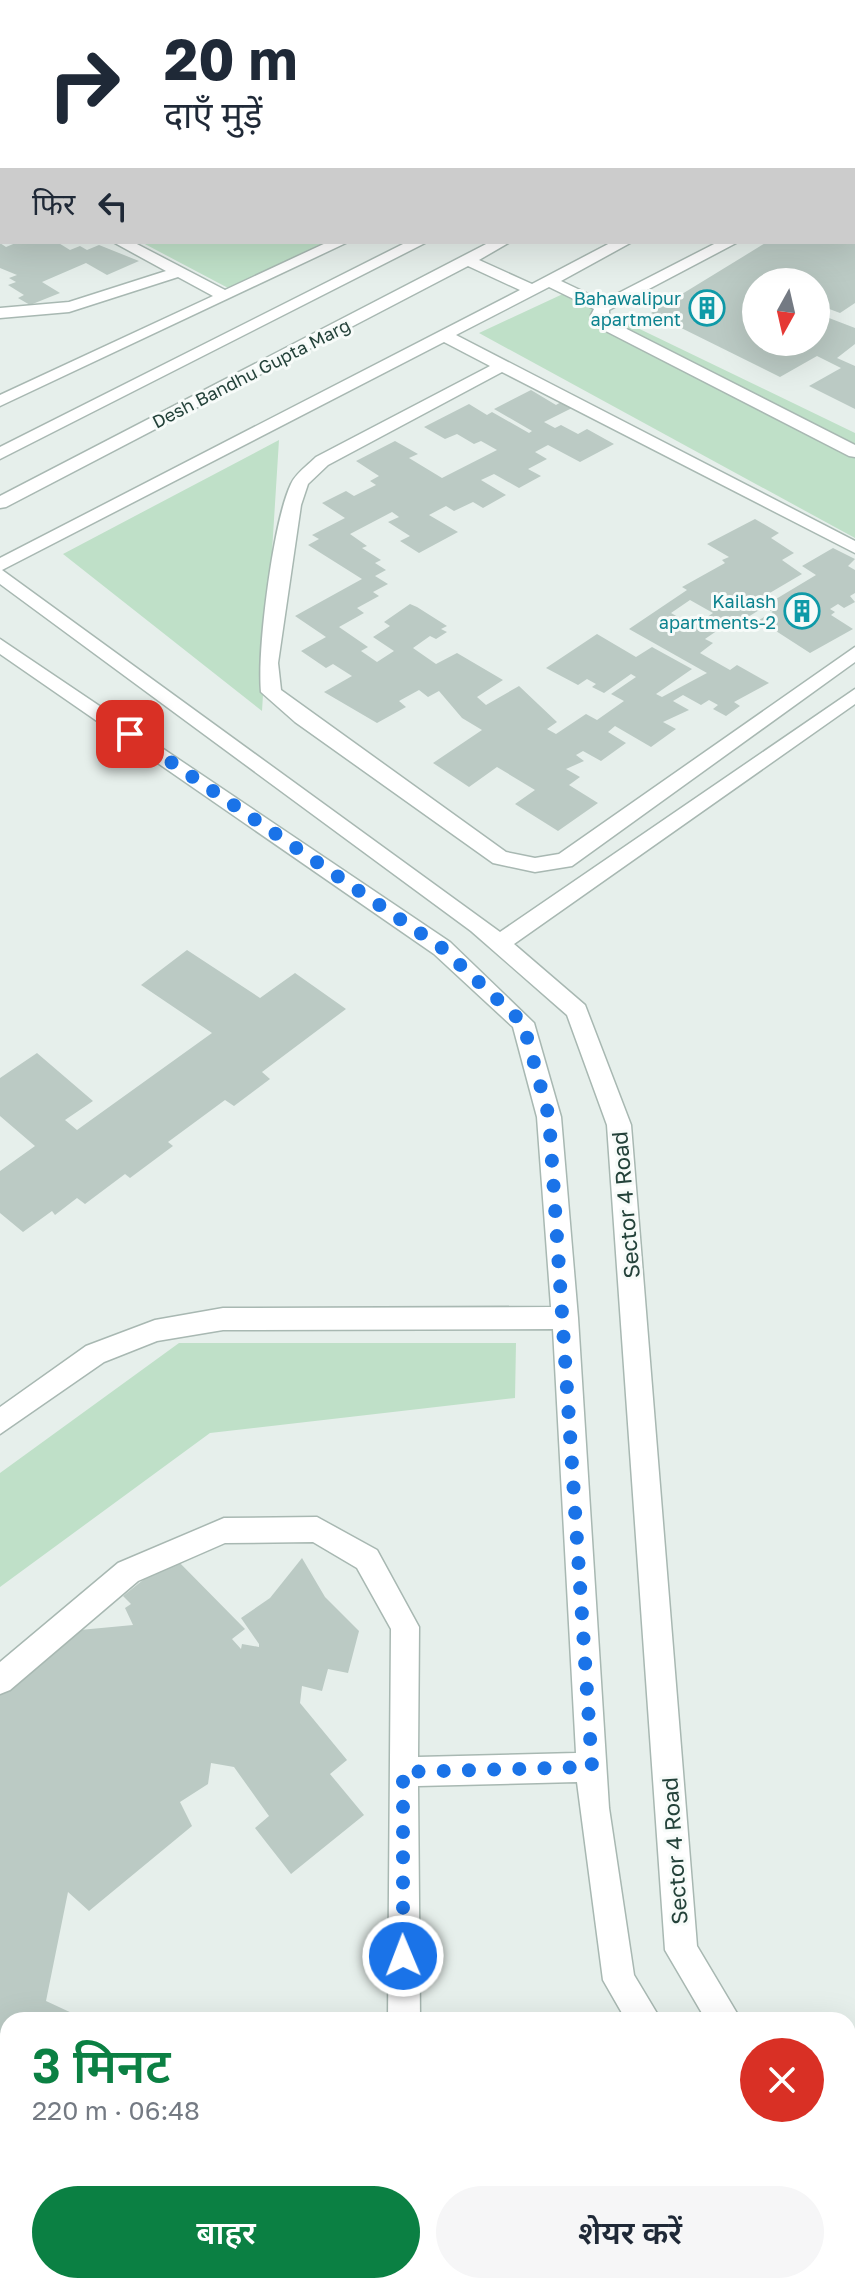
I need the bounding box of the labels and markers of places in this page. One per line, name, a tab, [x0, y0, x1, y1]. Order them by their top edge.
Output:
place label: Bahawalipur apartment	[574, 287, 681, 330]
building icon: Bahawalipur apartment	[688, 289, 726, 327]
place label: Kailash apartments-2	[659, 590, 776, 633]
building icon: Kailash apartments-2	[783, 592, 821, 630]
pin	[96, 700, 164, 768]

